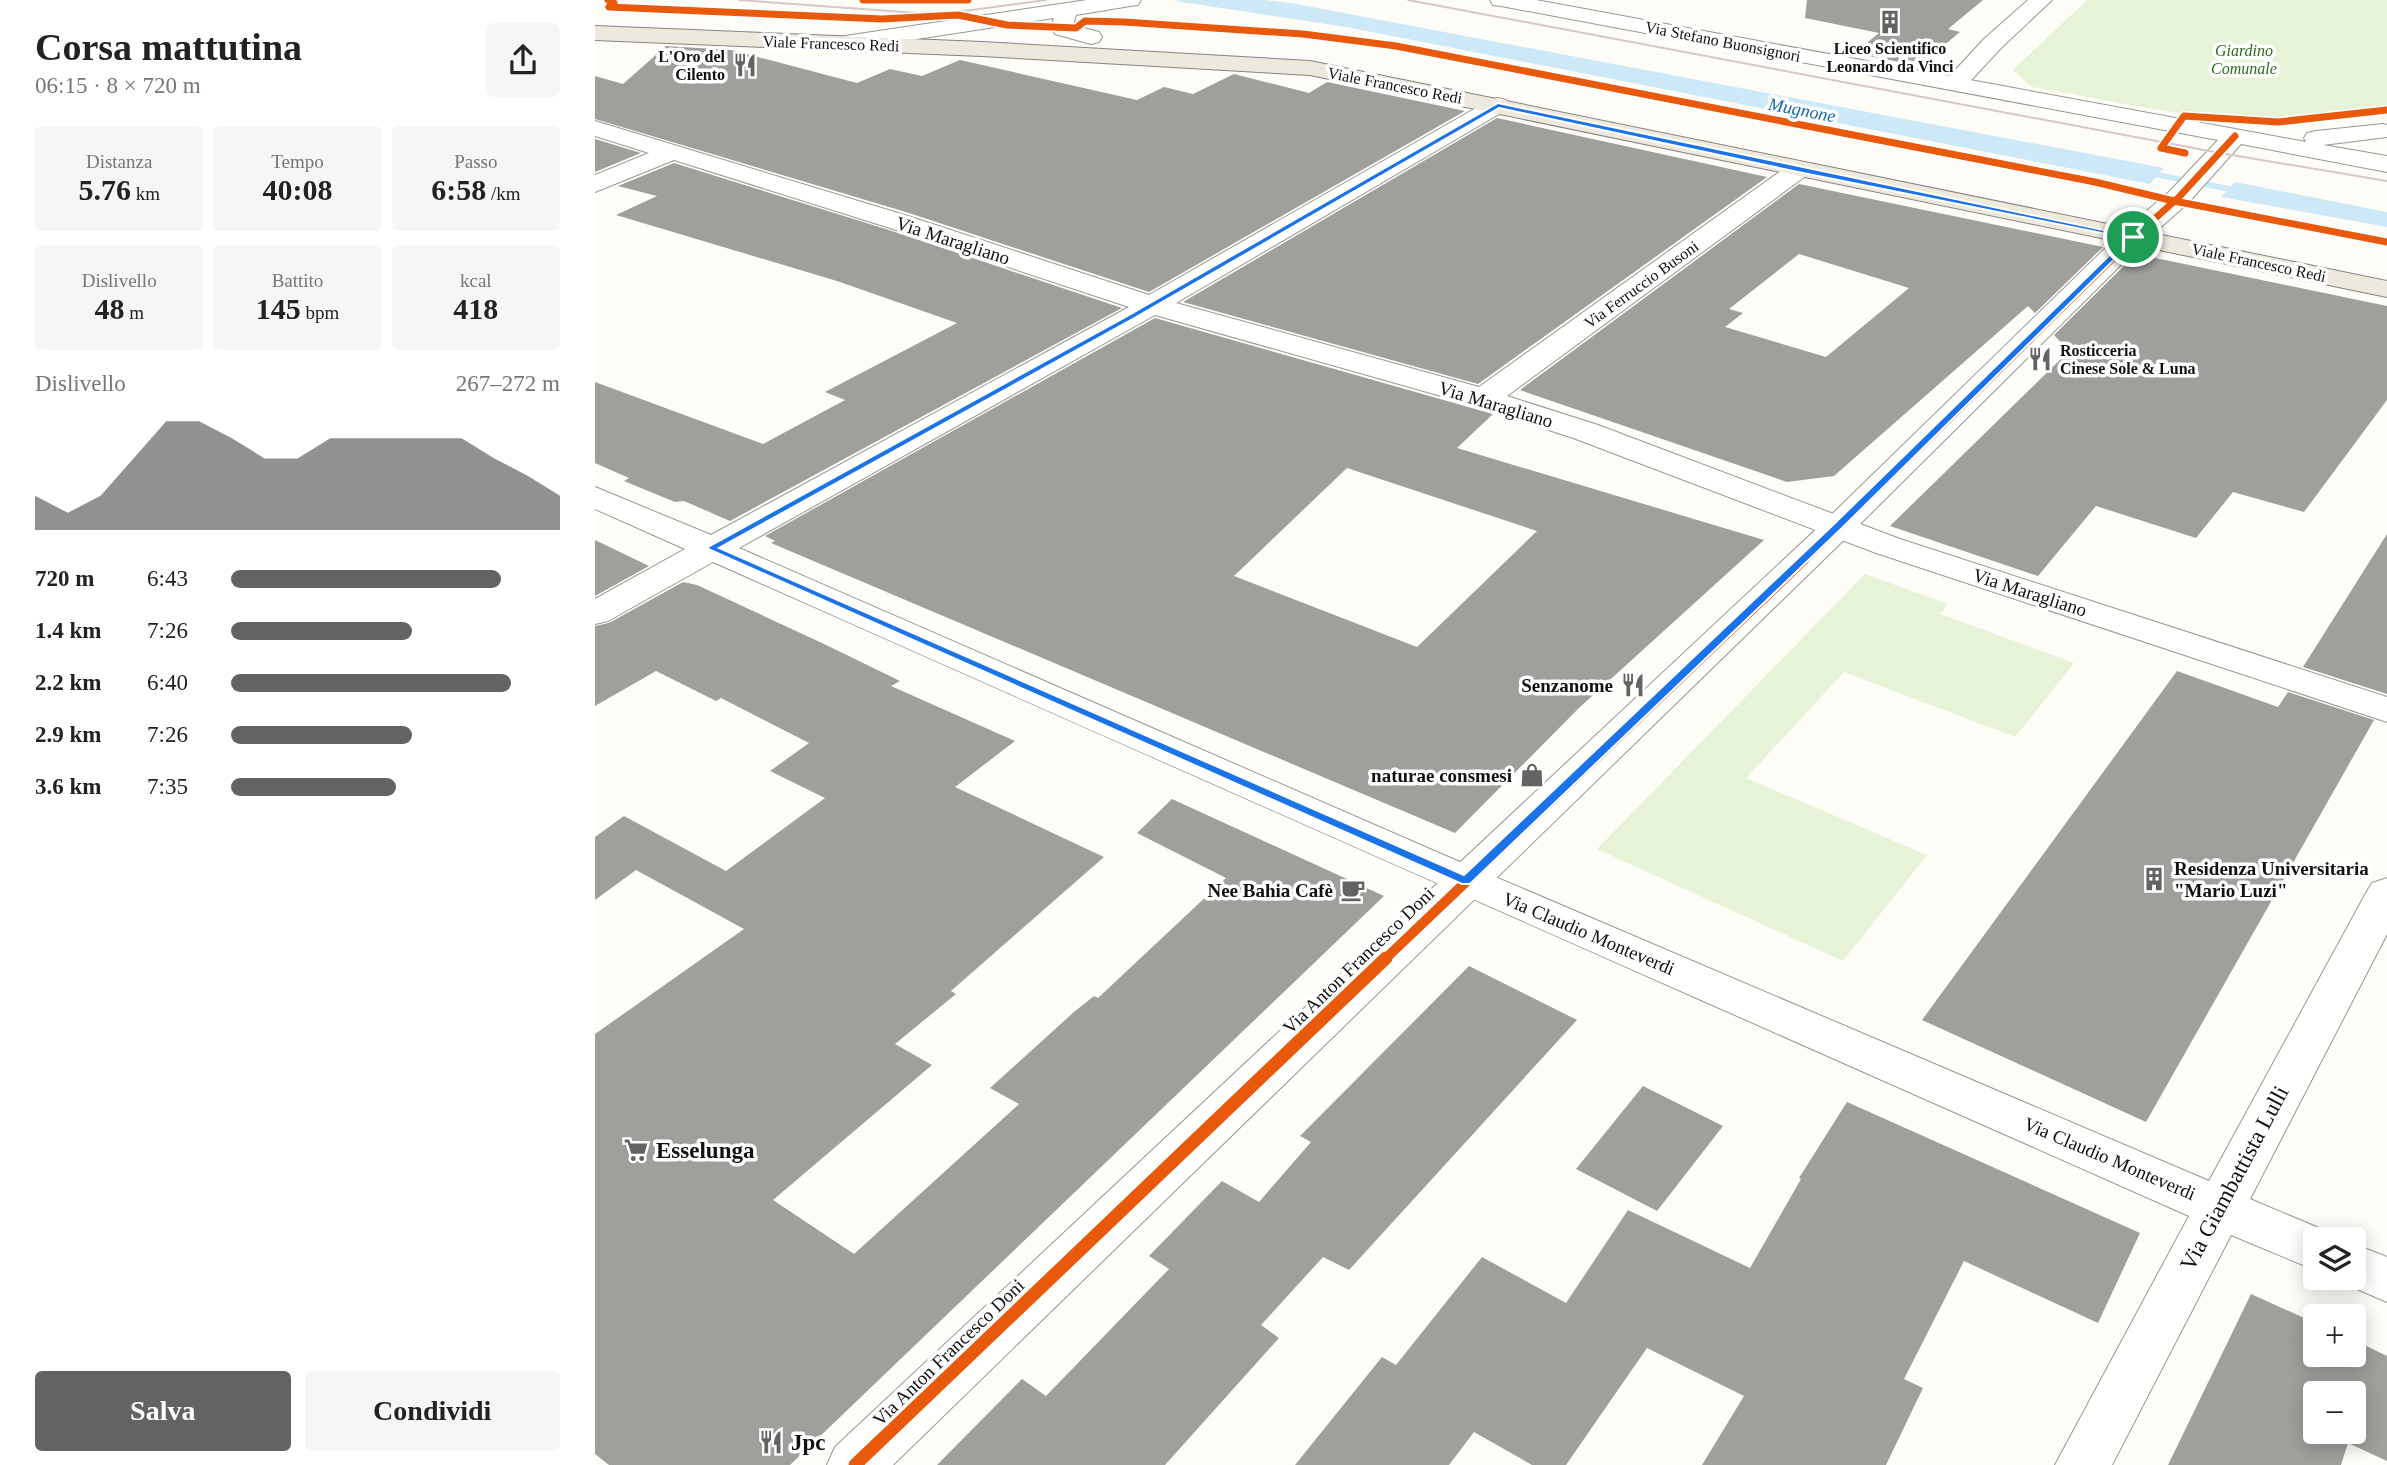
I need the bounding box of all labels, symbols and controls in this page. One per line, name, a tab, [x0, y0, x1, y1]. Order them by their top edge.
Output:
building icon: Liceo Scientifico Leonardo da Vinci	[1876, 8, 1904, 36]
street label: Via Stefano Buonsignori	[1643, 18, 1803, 66]
button: share	[486, 23, 560, 97]
text: Corsa mattutina	[35, 26, 302, 68]
street label: Viale Francesco Redi	[762, 33, 900, 54]
place label: Liceo Scientifico Leonardo da Vinci	[1826, 40, 1954, 75]
park label: Giardino Comunale	[2211, 42, 2277, 77]
place label: L'Oro del Cilento	[658, 48, 726, 83]
restaurant icon: L'Oro del Cilento	[731, 51, 759, 79]
street label: Viale Francesco Redi	[1326, 64, 1464, 107]
text: 06:15 · 8 × 720 m	[35, 73, 201, 98]
water label: Mugnone	[1766, 94, 1837, 126]
text: Distanza	[86, 151, 152, 172]
text: Tempo	[271, 151, 324, 172]
text: Passo	[454, 151, 497, 172]
text: 5.76	[78, 173, 131, 206]
text: 40:08	[262, 173, 332, 206]
text: 6:58	[431, 173, 486, 206]
text: km	[131, 183, 160, 204]
text: /km	[486, 183, 520, 204]
pin	[2103, 207, 2163, 267]
street label: Via Maragliano	[893, 212, 1012, 269]
icon: arrive	[2114, 218, 2152, 256]
street label: Via Ferruccio Busoni	[1581, 237, 1702, 331]
street label: Viale Francesco Redi	[2190, 240, 2328, 285]
text: Dislivello	[82, 270, 157, 291]
text: Battito	[272, 270, 323, 291]
text: kcal	[460, 270, 492, 291]
text: 48	[94, 292, 124, 325]
text: 145	[256, 292, 301, 325]
text: 418	[453, 292, 498, 325]
text: m	[124, 302, 144, 323]
text: bpm	[301, 302, 339, 323]
place label: Rosticceria Cinese Sole & Luna	[2060, 342, 2196, 377]
restaurant icon: Rosticceria Cinese Sole & Luna	[2026, 345, 2054, 373]
text: Dislivello	[35, 371, 126, 396]
text: 267–272 m	[456, 371, 560, 396]
street label: Via Maragliano	[1436, 377, 1556, 432]
street label: Via Maragliano	[1970, 564, 2089, 621]
text: 720 m	[35, 566, 94, 591]
text: 6:43	[147, 566, 188, 591]
text: 1.4 km	[35, 618, 101, 643]
text: 7:26	[147, 618, 188, 643]
text: 2.2 km	[35, 670, 101, 695]
text: 6:40	[147, 670, 188, 695]
restaurant icon: Senzanome	[1619, 671, 1647, 699]
place label: Senzanome	[1521, 675, 1613, 696]
text: 2.9 km	[35, 722, 101, 747]
text: 7:26	[147, 722, 188, 747]
shop icon: naturae consmesi	[1518, 761, 1546, 789]
place label: naturae consmesi	[1371, 765, 1512, 786]
text: 3.6 km	[35, 774, 101, 799]
text: 7:35	[147, 774, 188, 799]
place label: Residenza Universitaria "Mario Luzi"	[2174, 858, 2369, 901]
building icon: Residenza Universitaria "Mario Luzi"	[2140, 865, 2168, 893]
cafe icon: Nee Bahia Cafè	[1339, 876, 1367, 904]
place label: Nee Bahia Cafè	[1207, 880, 1333, 901]
street label: Via Anton Francesco Doni	[1278, 883, 1438, 1038]
street label: Via Claudio Monteverdi	[1500, 888, 1678, 979]
street label: Via Giambattista Lulli	[2175, 1082, 2294, 1275]
street label: Via Claudio Monteverdi	[2021, 1113, 2199, 1204]
supermarket icon: Esselunga	[622, 1136, 650, 1164]
place label: Esselunga	[656, 1138, 755, 1163]
map controls	[2303, 1227, 2366, 1444]
button: layers	[2303, 1227, 2366, 1290]
street label: Via Anton Francesco Doni	[868, 1275, 1028, 1430]
button: +	[2303, 1304, 2366, 1367]
button: Salva	[35, 1371, 291, 1451]
button: Condividi	[305, 1371, 560, 1451]
button: −	[2303, 1381, 2366, 1444]
restaurant icon: Jpc	[757, 1428, 785, 1456]
place label: Jpc	[791, 1430, 826, 1455]

